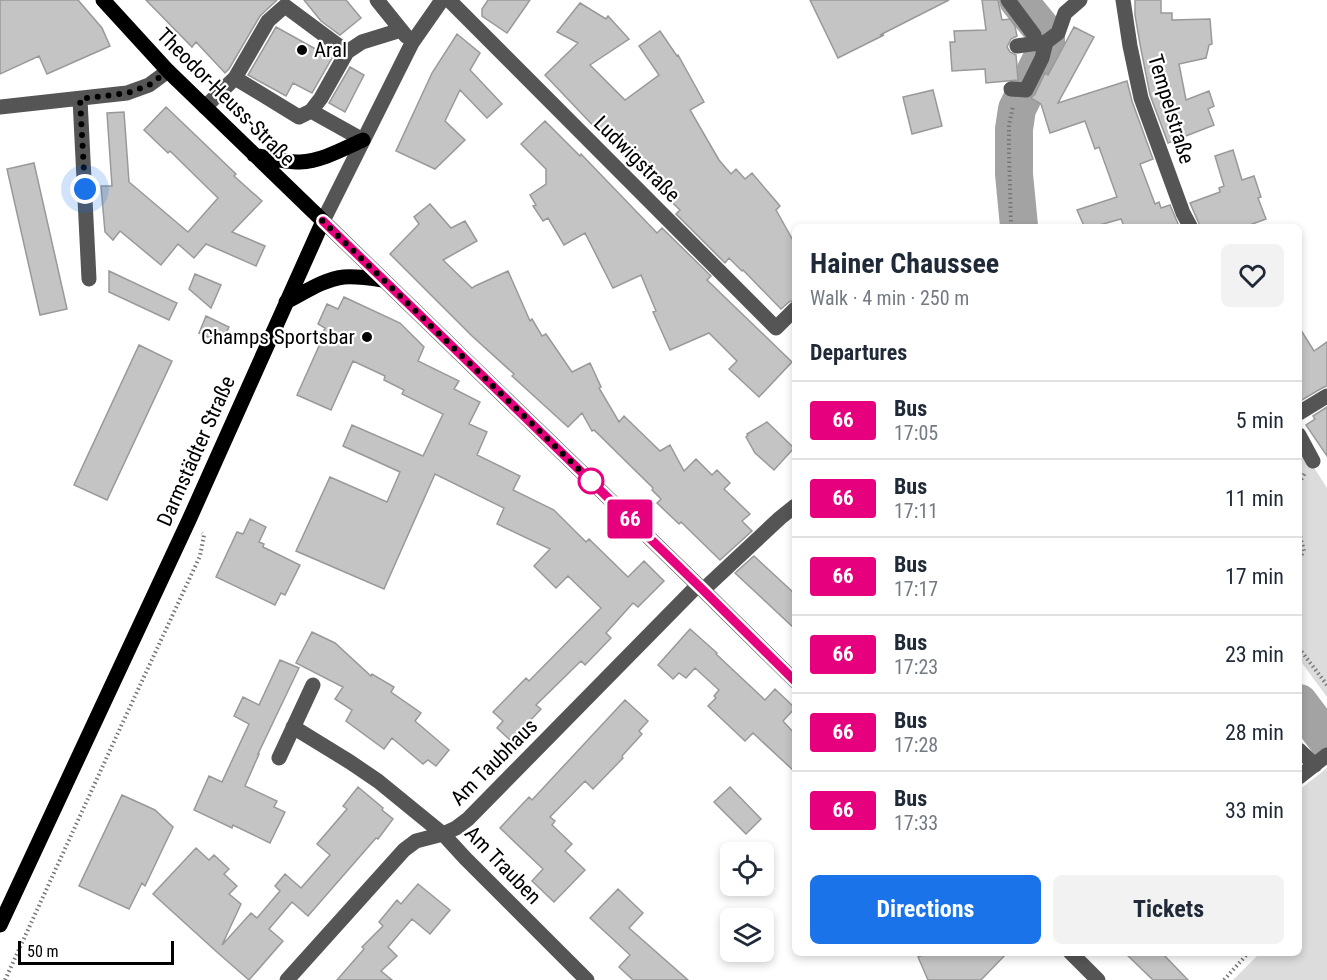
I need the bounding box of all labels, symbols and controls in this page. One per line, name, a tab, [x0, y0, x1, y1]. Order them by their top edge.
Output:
street label: Theodor-Heuss-Straße	[152, 23, 300, 171]
place label: Aral	[314, 38, 347, 62]
marker: Aral	[295, 43, 309, 57]
street label: Tempelstraße	[1143, 51, 1199, 167]
street label: Ludwigstraße	[589, 111, 685, 207]
your location	[70, 174, 100, 204]
button: heart	[1221, 244, 1284, 307]
text: Hainer Chaussee	[810, 247, 999, 280]
text: Walk · 4 min · 250 m	[810, 286, 969, 310]
place label: Champs Sportsbar	[201, 325, 355, 349]
marker: Champs Sportsbar	[360, 330, 374, 344]
text: Departures	[810, 340, 907, 365]
street label: Darmstädter Straße	[152, 372, 240, 530]
text: Bus	[894, 396, 927, 421]
text: 66	[832, 408, 854, 432]
text: 5 min	[1236, 408, 1284, 433]
text: 17:05	[894, 421, 938, 445]
unlabelled marker	[578, 468, 604, 494]
text: Bus	[894, 474, 927, 499]
text: 66	[832, 486, 854, 510]
text: 11 min	[1225, 486, 1284, 511]
text: 17:11	[894, 499, 938, 523]
line badge: 66	[603, 500, 657, 538]
text: 66	[619, 507, 641, 531]
text: Bus	[894, 552, 927, 577]
text: 66	[832, 564, 854, 588]
text: 17 min	[1225, 564, 1284, 589]
text: 17:17	[894, 577, 938, 601]
text: Bus	[894, 630, 927, 655]
text: 66	[832, 642, 854, 666]
text: 23 min	[1225, 642, 1284, 667]
text: 17:23	[894, 655, 938, 679]
text: Bus	[894, 708, 927, 733]
street label: Am Taubhaus	[446, 714, 542, 810]
text: 66	[832, 720, 854, 744]
text: 28 min	[1225, 720, 1284, 745]
text: 17:28	[894, 733, 938, 757]
text: Bus	[894, 786, 927, 811]
text: 66	[832, 798, 854, 822]
text: 33 min	[1225, 798, 1284, 823]
text: 17:33	[894, 811, 938, 835]
street label: Am Trauben	[460, 821, 546, 909]
map controls	[720, 842, 774, 962]
button: locate	[720, 842, 774, 896]
button: Directions	[810, 875, 1041, 944]
button: Tickets	[1053, 875, 1284, 944]
button: layers	[720, 908, 774, 962]
scale bar	[18, 938, 174, 966]
text: 50 m	[27, 942, 59, 961]

